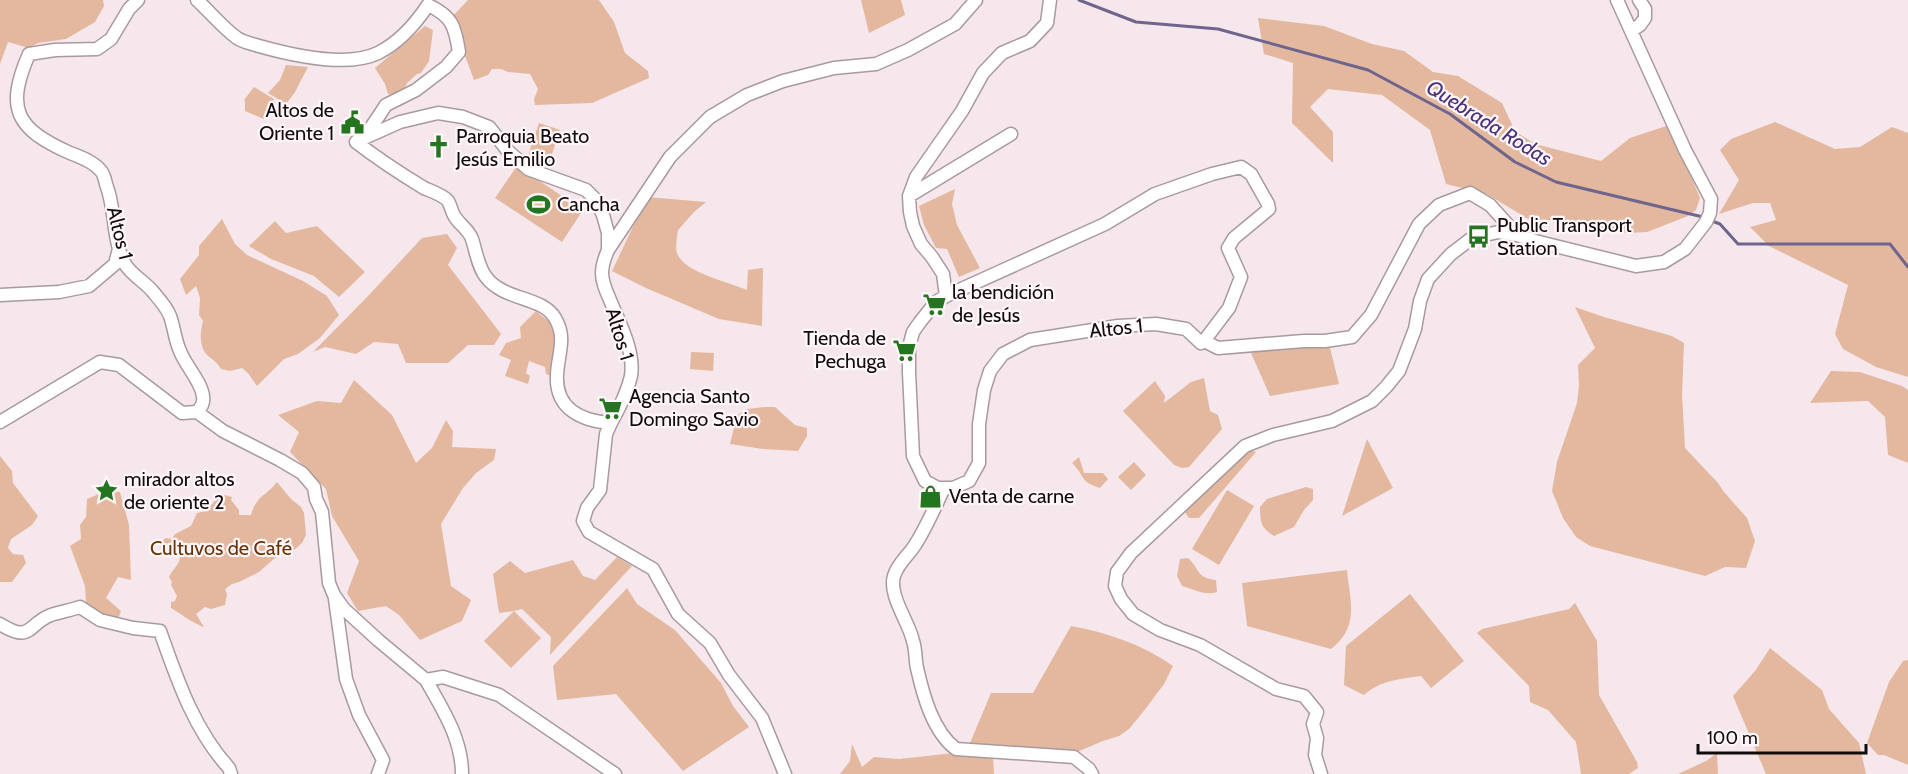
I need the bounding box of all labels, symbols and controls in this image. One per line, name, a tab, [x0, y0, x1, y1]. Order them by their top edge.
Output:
water label: Quebrada Rodas	[1422, 74, 1556, 171]
place label: Altos de Oriente 1	[259, 98, 334, 145]
public building icon: Altos de Oriente 1	[339, 109, 365, 135]
place label: Parroquia Beato Jesús Emilio	[455, 124, 589, 171]
church icon: Parroquia Beato Jesús Emilio	[425, 134, 451, 160]
sports icon: Cancha	[526, 191, 552, 217]
place label: Cancha	[557, 192, 620, 216]
street label: Altos 1	[102, 204, 138, 262]
place label: Public Transport Station	[1497, 213, 1632, 260]
bus stop icon: Public Transport Station	[1466, 223, 1492, 249]
place label: la bendición de Jesús	[952, 280, 1054, 327]
supermarket icon: la bendición de Jesús	[921, 291, 947, 317]
street label: Altos 1	[601, 305, 639, 363]
street label: Altos 1	[1088, 313, 1144, 343]
place label: Tienda de Pechuga	[803, 326, 886, 373]
supermarket icon: Tienda de Pechuga	[891, 337, 917, 363]
place label: Agencia Santo Domingo Savio	[629, 384, 759, 431]
supermarket icon: Agencia Santo Domingo Savio	[598, 395, 624, 421]
place label: mirador altos de oriente 2	[124, 467, 235, 514]
place icon: mirador altos de oriente 2	[93, 478, 119, 504]
shop icon: Venta de carne	[918, 483, 944, 509]
place label: Venta de carne	[949, 484, 1074, 508]
park label: Cultuvos de Café	[150, 536, 292, 560]
scale bar	[1698, 717, 1866, 755]
text: 100 m	[1707, 727, 1758, 749]

